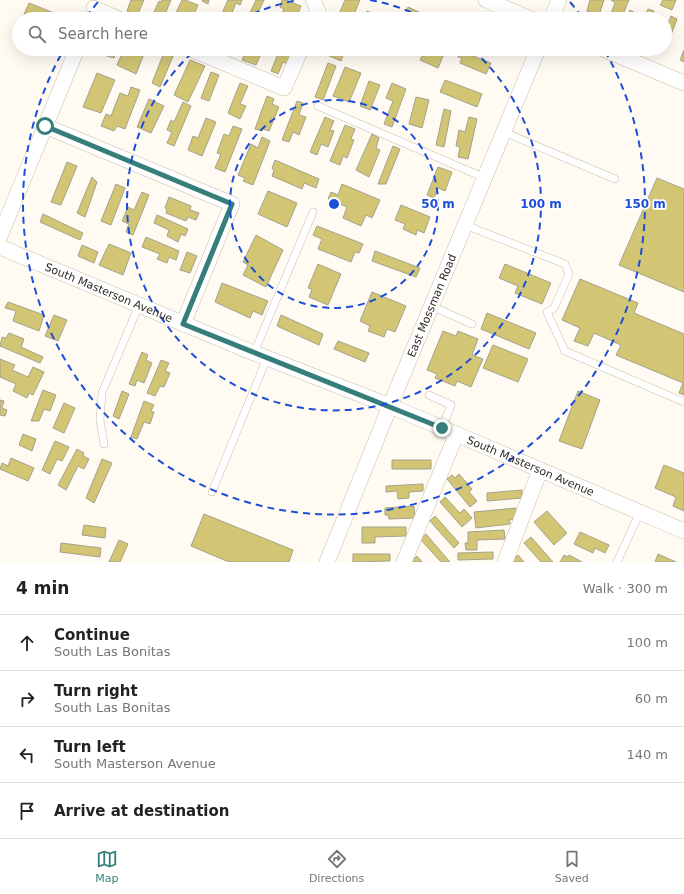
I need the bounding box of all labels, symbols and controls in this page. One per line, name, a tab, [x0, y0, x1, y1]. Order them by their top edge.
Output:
search box	[12, 12, 672, 56]
icon: search	[26, 23, 48, 45]
text: Search here	[58, 25, 148, 43]
route start	[36, 117, 54, 135]
centre of rings	[327, 197, 341, 211]
text: 50 m	[421, 197, 455, 211]
text: 100 m	[520, 197, 562, 211]
text: 150 m	[624, 197, 666, 211]
street label: East Mossman Road	[405, 252, 459, 359]
street label: South Masterson Avenue	[43, 261, 175, 325]
route end	[433, 419, 451, 437]
street label: South Masterson Avenue	[465, 433, 596, 499]
text: 4 min	[16, 578, 69, 598]
text: Walk · 300 m	[583, 581, 668, 596]
text: Continue	[54, 626, 130, 644]
icon: ahead	[16, 632, 38, 654]
text: 100 m	[626, 635, 668, 650]
text: South Las Bonitas	[54, 644, 171, 659]
text: Turn right	[54, 682, 138, 700]
icon: right	[16, 688, 38, 710]
text: 60 m	[635, 691, 668, 706]
text: South Las Bonitas	[54, 700, 171, 715]
text: Turn left	[54, 738, 126, 756]
icon: left	[16, 744, 38, 766]
text: 140 m	[626, 747, 668, 762]
text: South Masterson Avenue	[54, 756, 216, 771]
icon: arrive	[16, 800, 38, 822]
text: Arrive at destination	[54, 802, 229, 820]
tab: Map	[95, 848, 118, 885]
tab: Directions	[309, 848, 364, 885]
tab: Saved	[555, 848, 589, 885]

